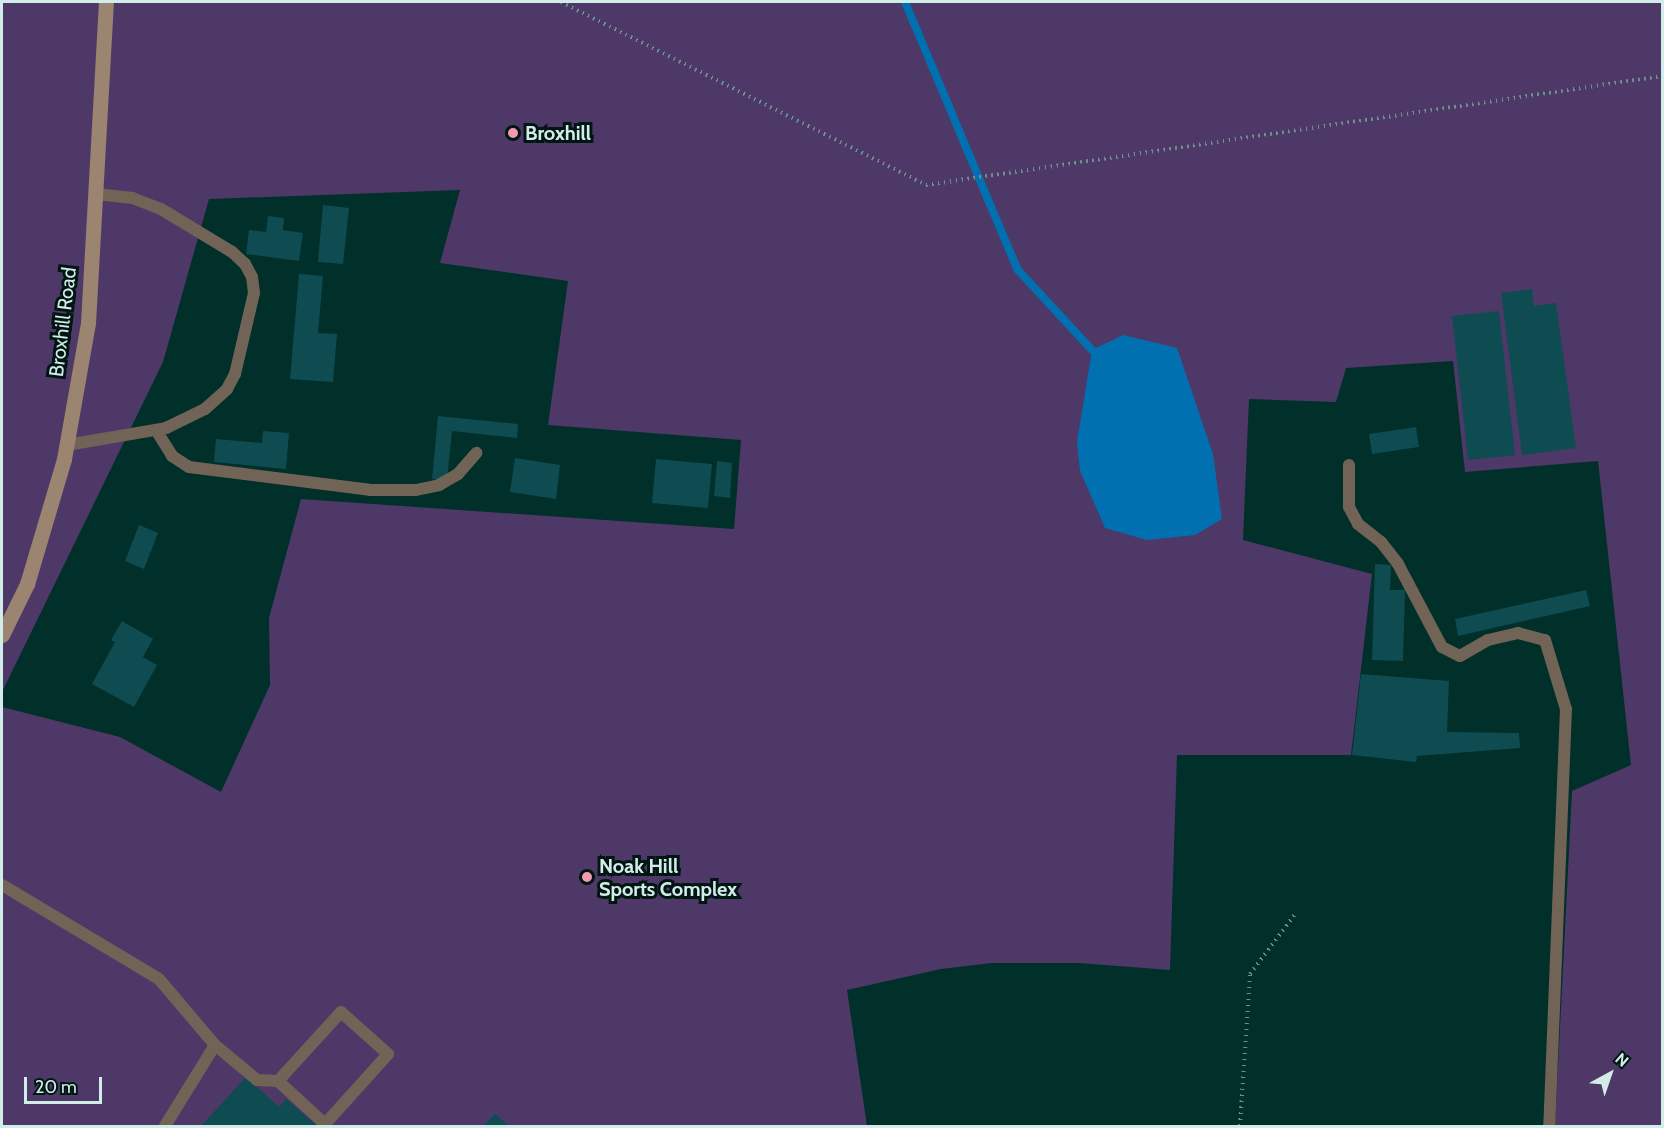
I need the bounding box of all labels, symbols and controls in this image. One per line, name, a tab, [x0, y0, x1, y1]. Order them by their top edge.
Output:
place label: Broxhill	[525, 121, 591, 145]
marker: Broxhill	[506, 126, 520, 140]
street label: Broxhill Road	[44, 266, 82, 378]
place label: Noak Hill Sports Complex	[599, 854, 737, 901]
marker: Noak Hill Sports Complex	[580, 870, 594, 884]
north arrow	[1580, 1044, 1640, 1104]
text: N	[1611, 1049, 1632, 1071]
scale bar	[27, 1065, 105, 1103]
text: 20 m	[35, 1076, 77, 1098]

